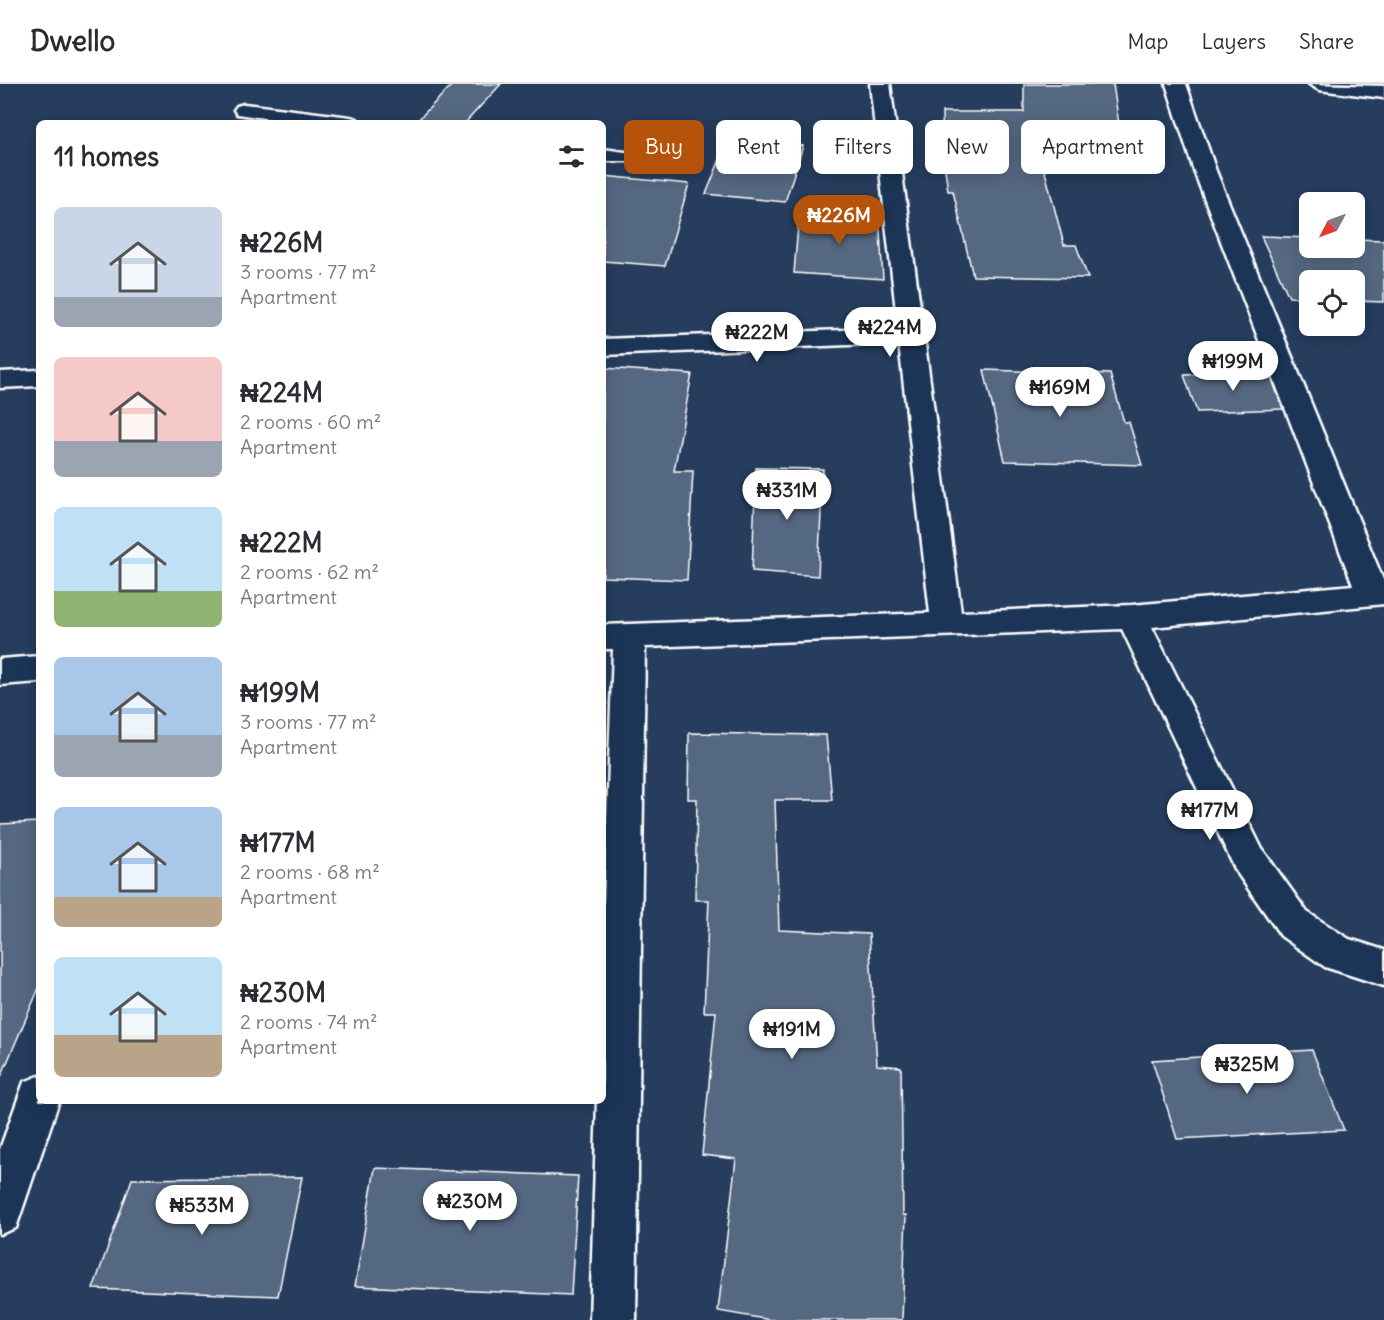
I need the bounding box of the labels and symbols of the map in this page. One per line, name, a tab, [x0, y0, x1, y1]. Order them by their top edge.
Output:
north arrow	[1299, 192, 1365, 258]
pin: ₦226M	[797, 195, 881, 246]
pin: ₦224M	[848, 307, 932, 358]
pin: ₦222M	[715, 312, 799, 363]
pin: ₦199M	[1191, 341, 1275, 392]
pin: ₦169M	[1018, 367, 1102, 418]
pin: ₦331M	[745, 470, 829, 521]
pin: ₦177M	[1168, 790, 1252, 841]
pin: ₦191M	[750, 1009, 834, 1060]
pin: ₦325M	[1205, 1044, 1289, 1095]
pin: ₦230M	[428, 1181, 512, 1232]
pin: ₦533M	[160, 1185, 244, 1236]

